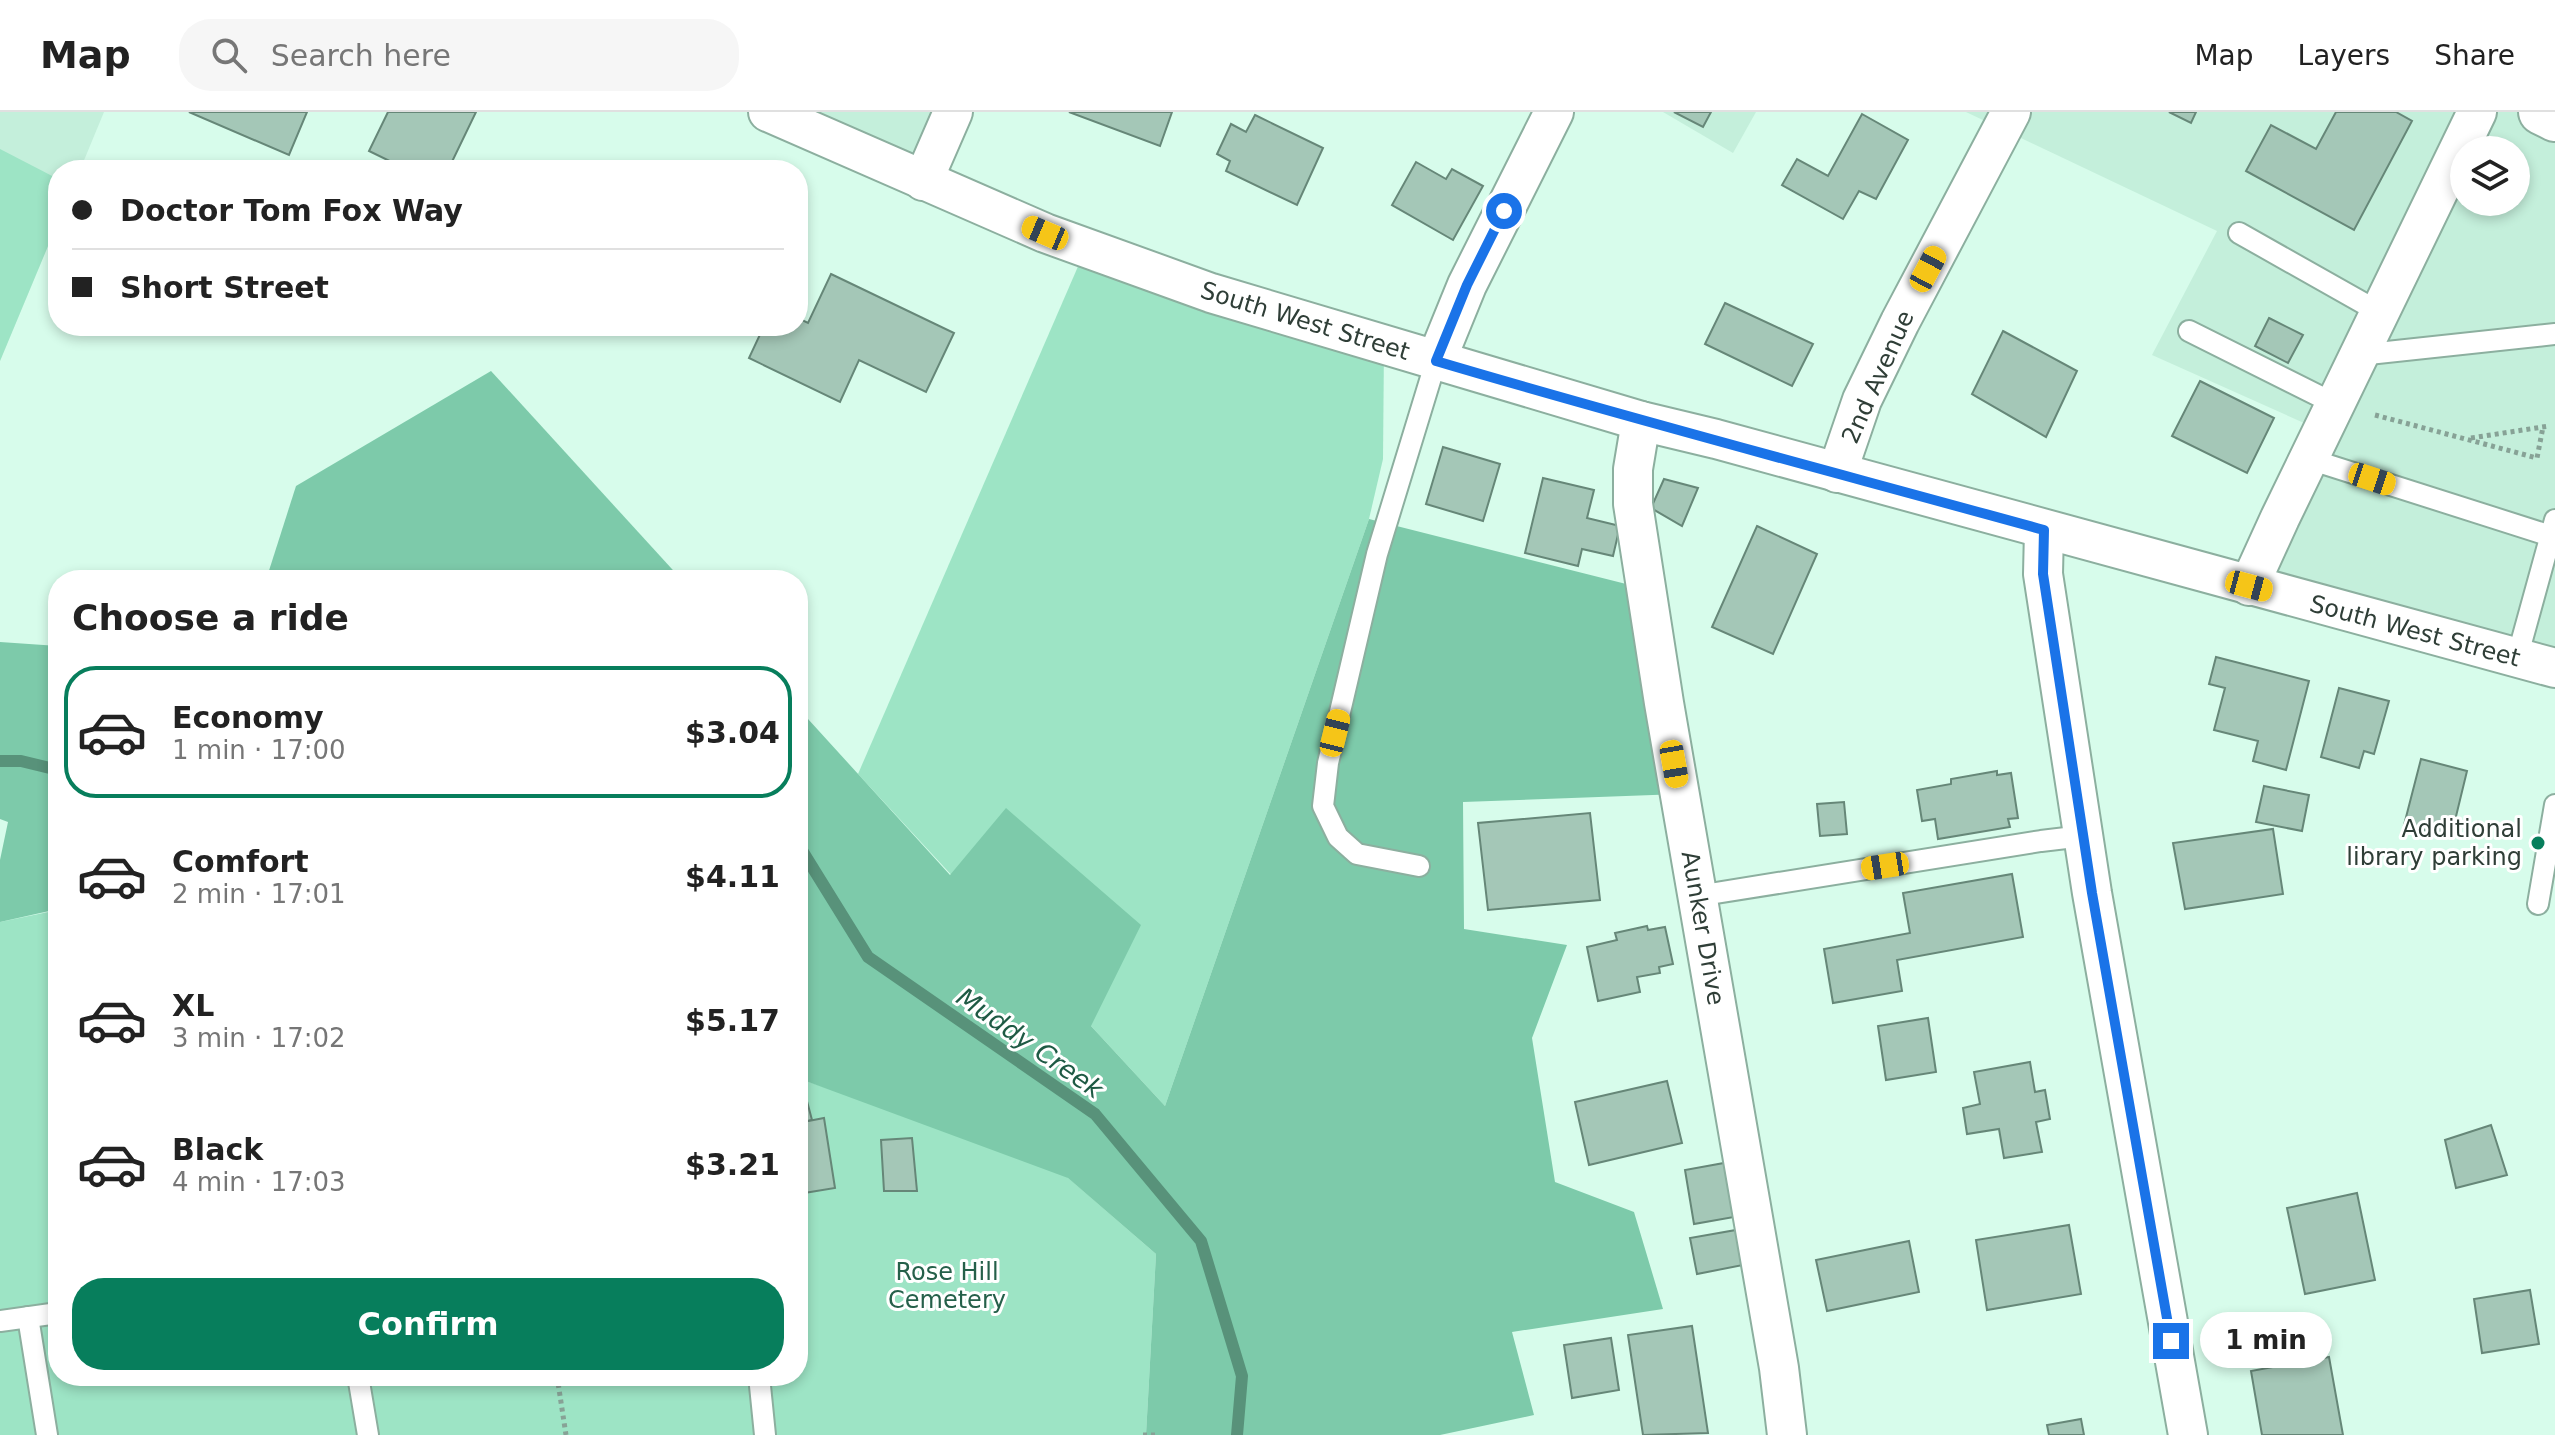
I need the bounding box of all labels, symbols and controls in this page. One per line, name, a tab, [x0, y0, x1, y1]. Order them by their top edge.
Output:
search box	[179, 19, 739, 91]
text: Map	[40, 33, 131, 77]
icon: search	[207, 33, 251, 77]
text: Search here	[271, 38, 451, 73]
text: Map	[2194, 39, 2254, 72]
text: Layers	[2298, 39, 2390, 72]
text: Share	[2434, 39, 2515, 72]
map controls	[2450, 136, 2530, 216]
button: layers	[2450, 136, 2530, 216]
text: Doctor Tom Fox Way	[120, 193, 463, 228]
route start	[1486, 193, 1522, 229]
car	[1018, 213, 1072, 253]
car	[1906, 242, 1950, 296]
text: Short Street	[120, 270, 329, 305]
street label: South West Street	[1197, 276, 1413, 366]
street label: 2nd Avenue	[1836, 306, 1920, 448]
car	[2345, 460, 2399, 498]
car	[2223, 568, 2275, 604]
street label: South West Street	[2307, 589, 2523, 673]
text: Choose a ride	[72, 597, 349, 638]
icon: car	[76, 696, 148, 768]
text: Economy	[172, 700, 324, 735]
car	[1318, 707, 1352, 759]
text: $3.04	[685, 715, 780, 750]
text: 1 min · 17:00	[172, 735, 346, 765]
car	[1658, 738, 1690, 790]
place label: Additional library parking	[2346, 815, 2522, 871]
marker: Additional library parking	[2529, 834, 2547, 852]
icon: car	[76, 840, 148, 912]
text: Comfort	[172, 844, 309, 879]
street label: Aunker Drive	[1676, 849, 1730, 1007]
car	[1859, 850, 1911, 882]
text: $4.11	[685, 859, 780, 894]
text: 2 min · 17:01	[172, 879, 346, 909]
water label: Muddy Creek	[951, 982, 1110, 1105]
icon: car	[76, 984, 148, 1056]
text: XL	[172, 988, 214, 1023]
text: $5.17	[685, 1003, 780, 1038]
text: 3 min · 17:02	[172, 1023, 346, 1053]
icon: car	[76, 1128, 148, 1200]
text: Black	[172, 1132, 263, 1167]
text: $3.21	[685, 1147, 780, 1182]
text: 4 min · 17:03	[172, 1167, 346, 1197]
park label: Rose Hill Cemetery	[888, 1258, 1006, 1314]
button: Confirm	[72, 1278, 784, 1370]
callout: 1 min	[2199, 1313, 2331, 1369]
route end	[2153, 1323, 2189, 1359]
text: 1 min	[2225, 1325, 2307, 1355]

